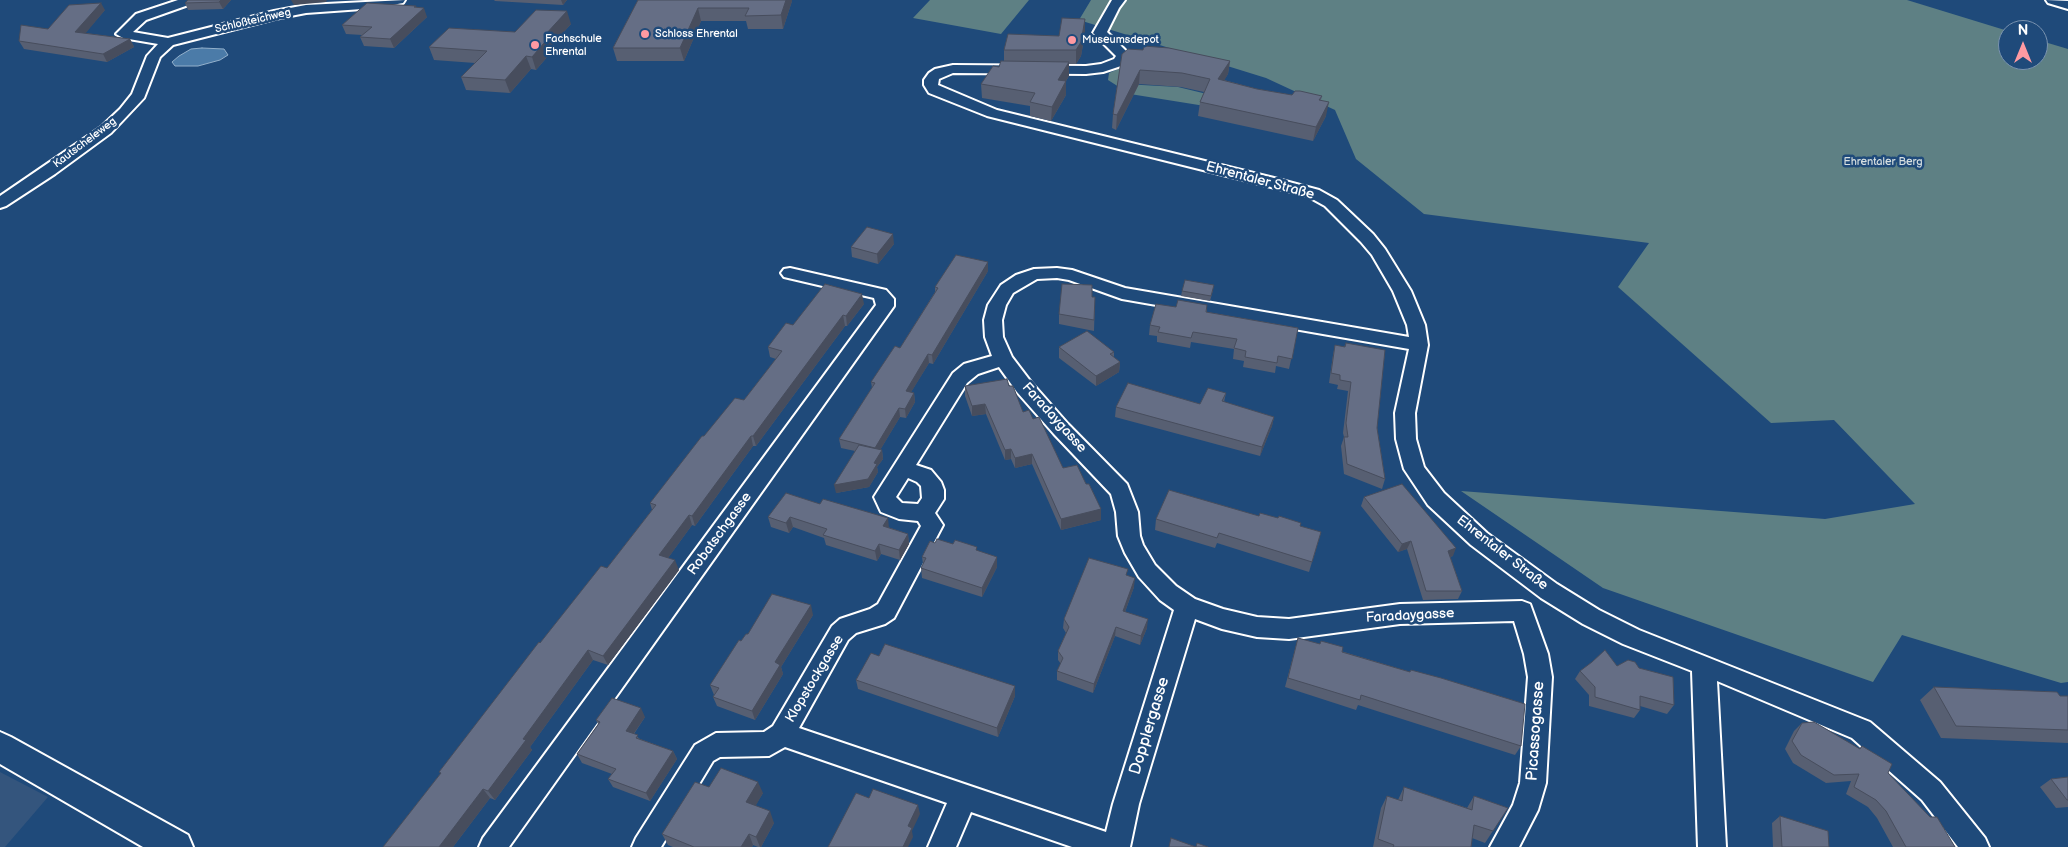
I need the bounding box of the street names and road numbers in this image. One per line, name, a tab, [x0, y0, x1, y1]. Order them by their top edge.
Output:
street label: Schloßteichweg	[214, 6, 292, 36]
street label: Kautscheleweg	[51, 115, 119, 171]
street label: Ehrentaler Straße	[1204, 158, 1316, 204]
street label: Faradaygasse	[1018, 379, 1090, 457]
street label: Robatschgasse	[684, 489, 756, 579]
street label: Ehrentaler Straße	[1453, 512, 1551, 594]
street label: Faradaygasse	[1365, 605, 1455, 627]
street label: Klopstockgasse	[782, 632, 848, 726]
street label: Dopplergasse	[1126, 675, 1174, 777]
street label: Picassogasse	[1523, 680, 1549, 782]

